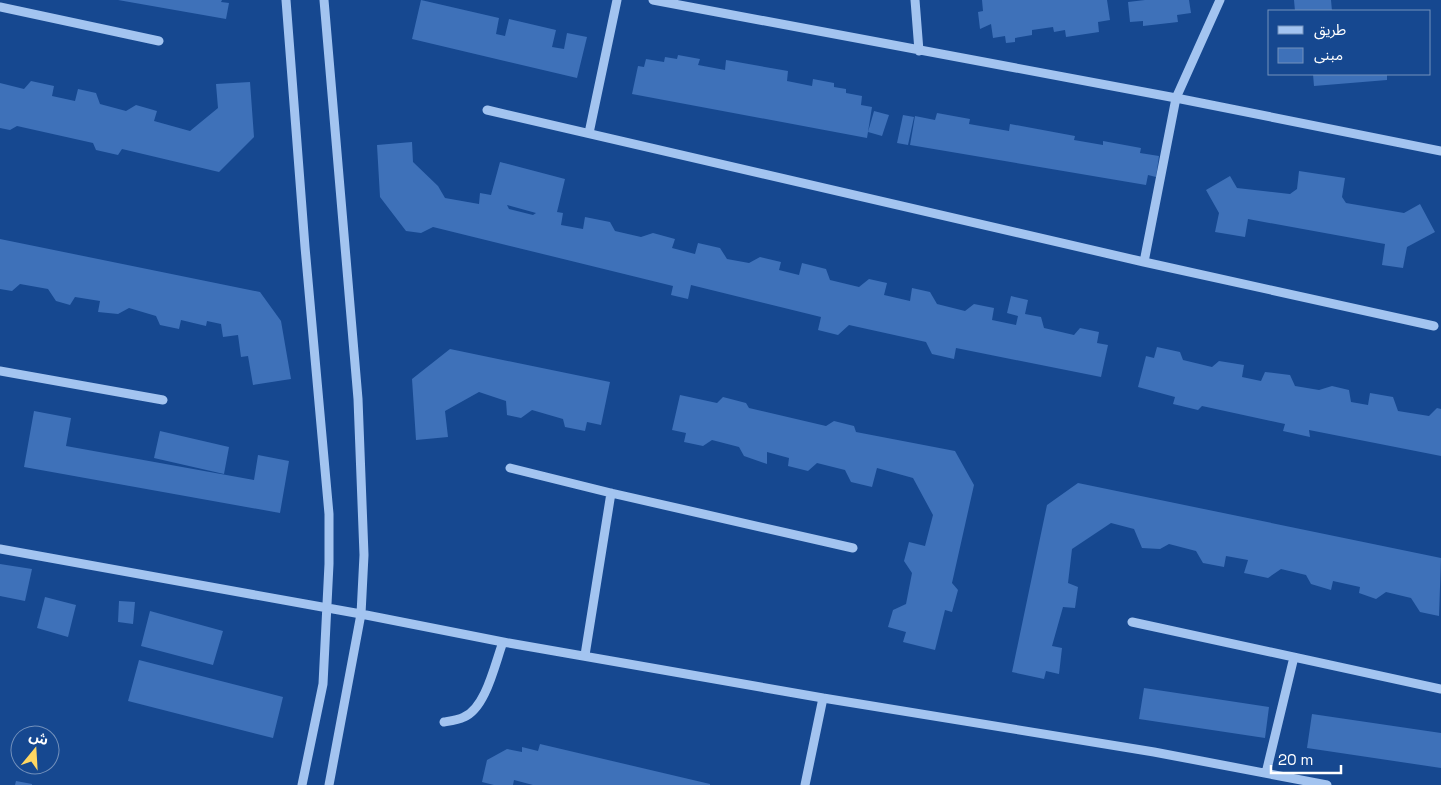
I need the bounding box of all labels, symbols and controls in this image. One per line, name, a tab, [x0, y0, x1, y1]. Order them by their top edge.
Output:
legend	[1268, 10, 1431, 75]
text: طريق	[1314, 20, 1346, 40]
text: مبنى	[1314, 45, 1343, 64]
north arrow	[10, 725, 60, 775]
text: ش	[27, 726, 51, 749]
scale bar	[1271, 742, 1341, 774]
text: 20 m	[1278, 750, 1313, 769]

